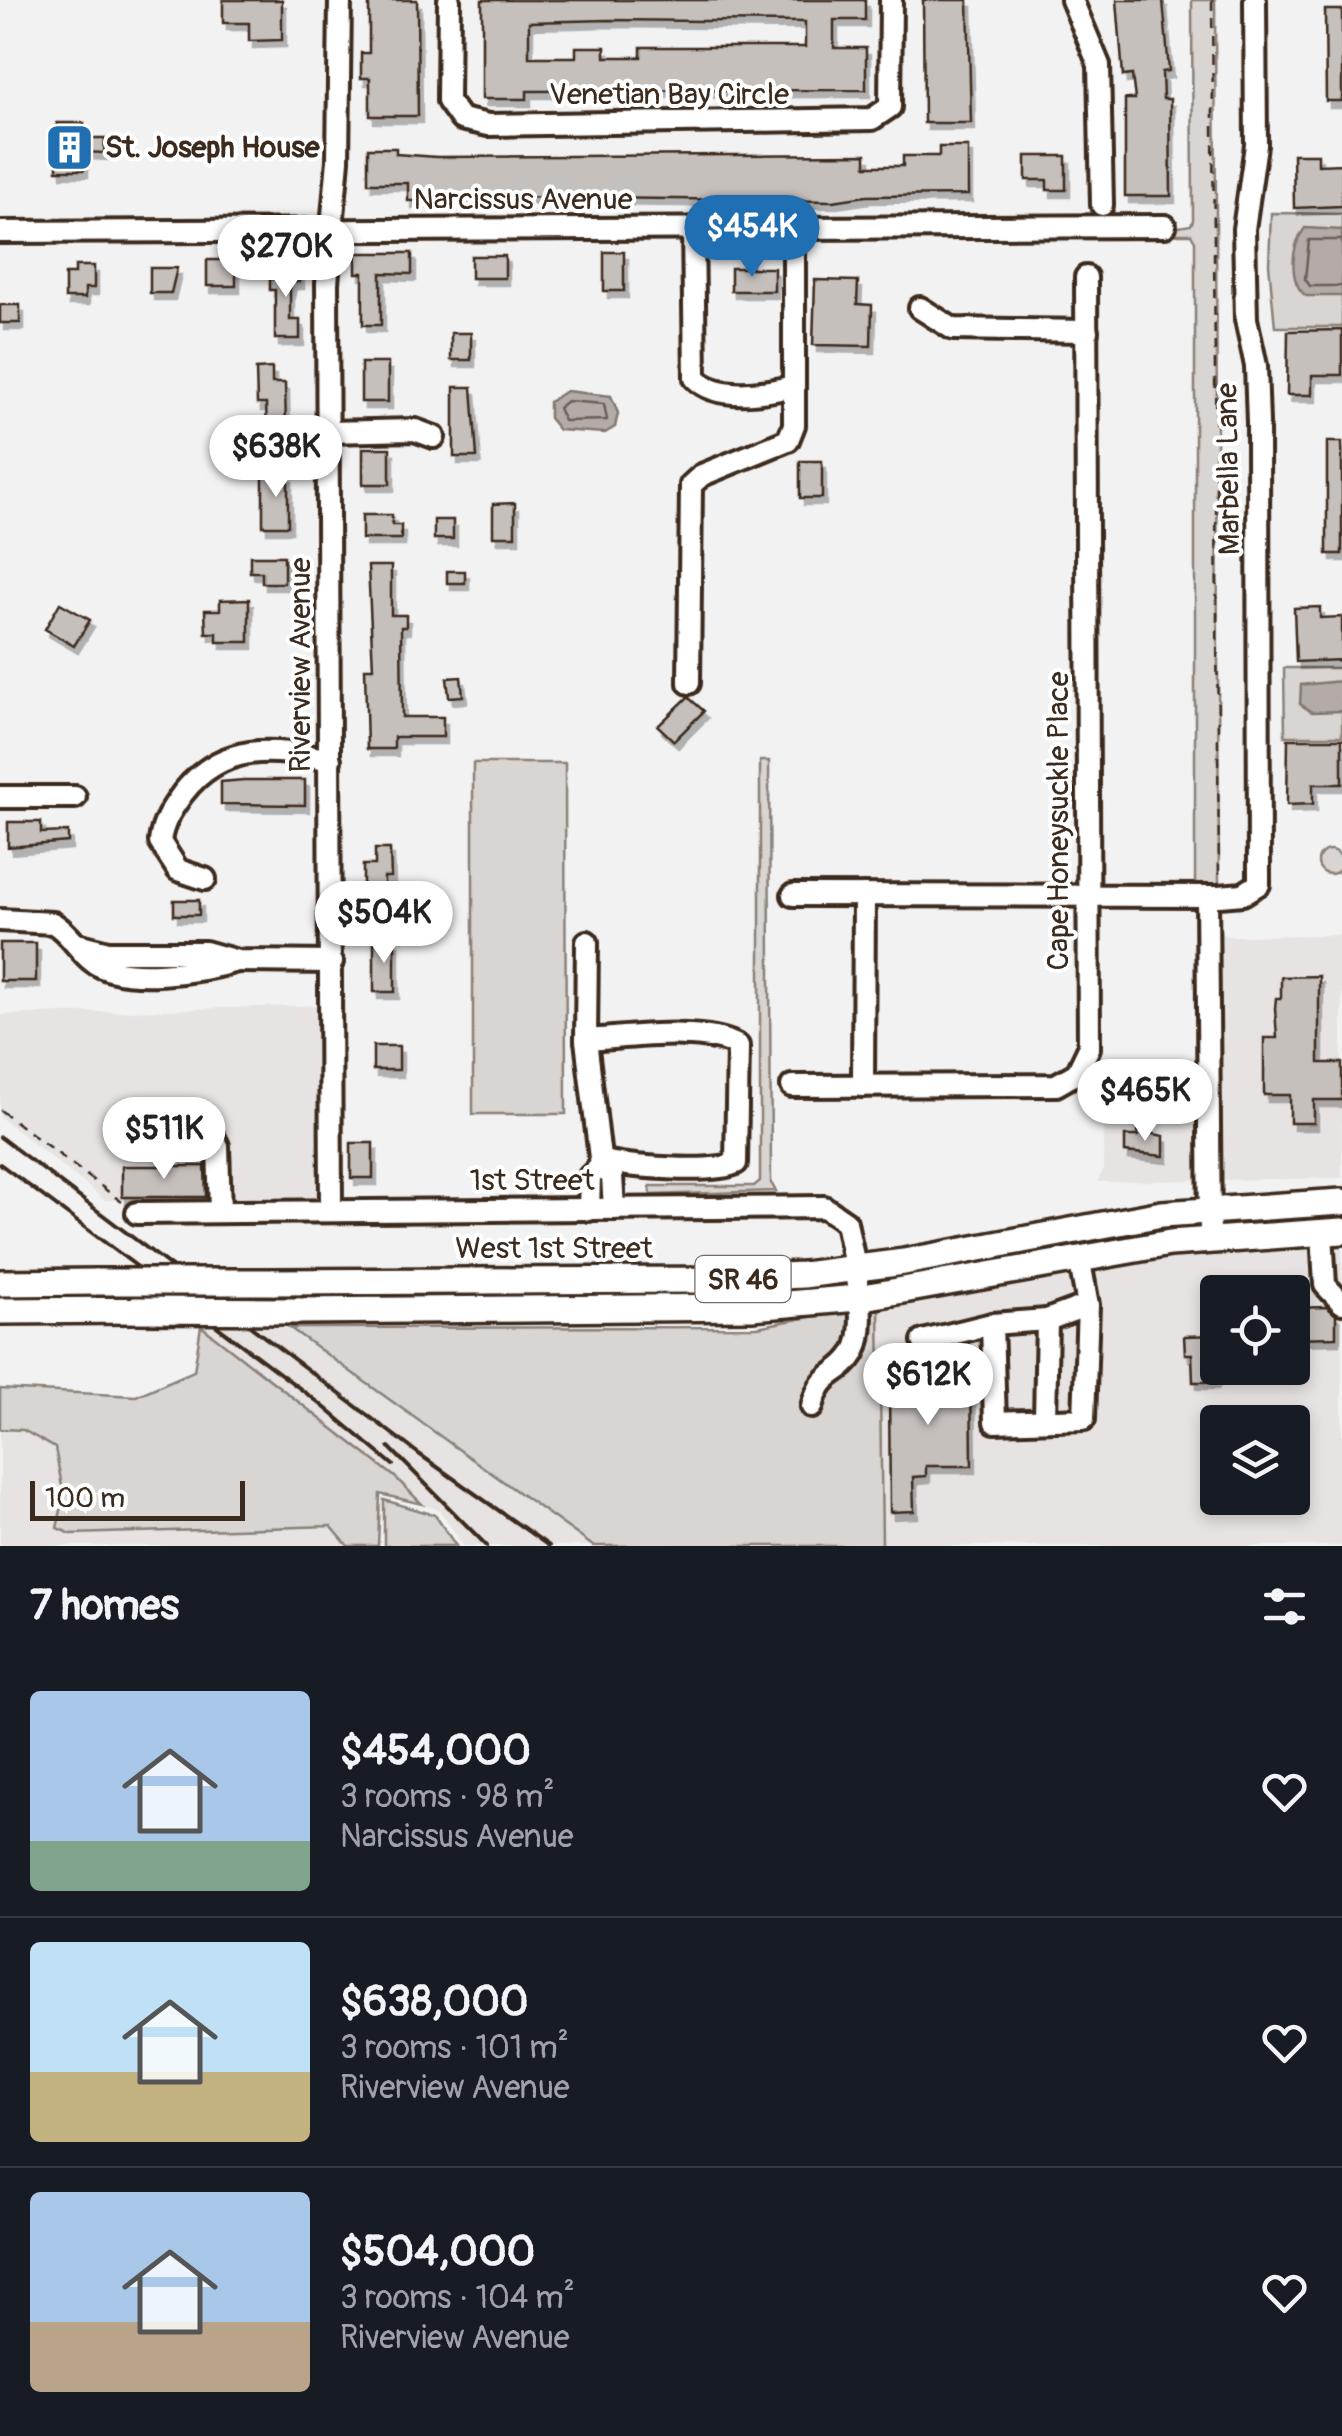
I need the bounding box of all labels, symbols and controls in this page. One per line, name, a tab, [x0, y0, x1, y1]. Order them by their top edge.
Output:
street label: Venetian Bay Circle	[549, 76, 789, 113]
building icon: St. Joseph House	[44, 121, 96, 173]
place label: St. Joseph House	[105, 129, 321, 166]
street label: Narcissus Avenue	[414, 181, 633, 218]
pin: $454K	[682, 195, 822, 280]
text: $454K	[706, 207, 798, 247]
pin: $270K	[216, 215, 356, 300]
text: $270K	[239, 227, 333, 267]
street label: Marbella Lane	[1208, 382, 1249, 555]
pin: $638K	[206, 415, 346, 500]
text: $638K	[231, 427, 321, 467]
street label: Riverview Avenue	[282, 557, 319, 773]
street label: Cape Honeysuckle Place	[1040, 671, 1077, 971]
pin: $504K	[314, 881, 454, 966]
text: $504K	[337, 893, 431, 933]
pin: $465K	[1075, 1059, 1215, 1144]
text: $465K	[1099, 1071, 1191, 1111]
pin: $511K	[94, 1097, 234, 1182]
text: $511K	[124, 1109, 204, 1149]
street label: 1st Street	[469, 1162, 595, 1199]
street label: West 1st Street	[455, 1230, 654, 1267]
road number: SR 46	[696, 1256, 790, 1302]
map controls	[1200, 1275, 1310, 1515]
button: locate	[1200, 1275, 1310, 1385]
pin: $612K	[858, 1343, 998, 1428]
text: $612K	[885, 1355, 971, 1395]
button: layers	[1200, 1405, 1310, 1515]
scale bar	[30, 1476, 245, 1520]
text: 100 m	[45, 1481, 125, 1516]
icon: filters	[1257, 1579, 1312, 1634]
text: 7 homes	[30, 1580, 179, 1632]
text: $454,000	[340, 1725, 531, 1777]
icon: home	[110, 1731, 230, 1851]
icon: heart	[1257, 1764, 1312, 1819]
text: 3 rooms · 98 m²	[340, 1777, 554, 1817]
text: Narcissus Avenue	[340, 1817, 574, 1857]
text: $638,000	[340, 1976, 529, 2028]
icon: home	[110, 1982, 230, 2102]
icon: heart	[1257, 2015, 1312, 2070]
text: 3 rooms · 101 m²	[340, 2028, 569, 2068]
text: Riverview Avenue	[340, 2068, 570, 2108]
text: $504,000	[340, 2226, 535, 2278]
icon: home	[110, 2232, 230, 2352]
icon: heart	[1257, 2265, 1312, 2320]
text: 3 rooms · 104 m²	[340, 2278, 575, 2318]
text: Riverview Avenue	[340, 2318, 570, 2358]

